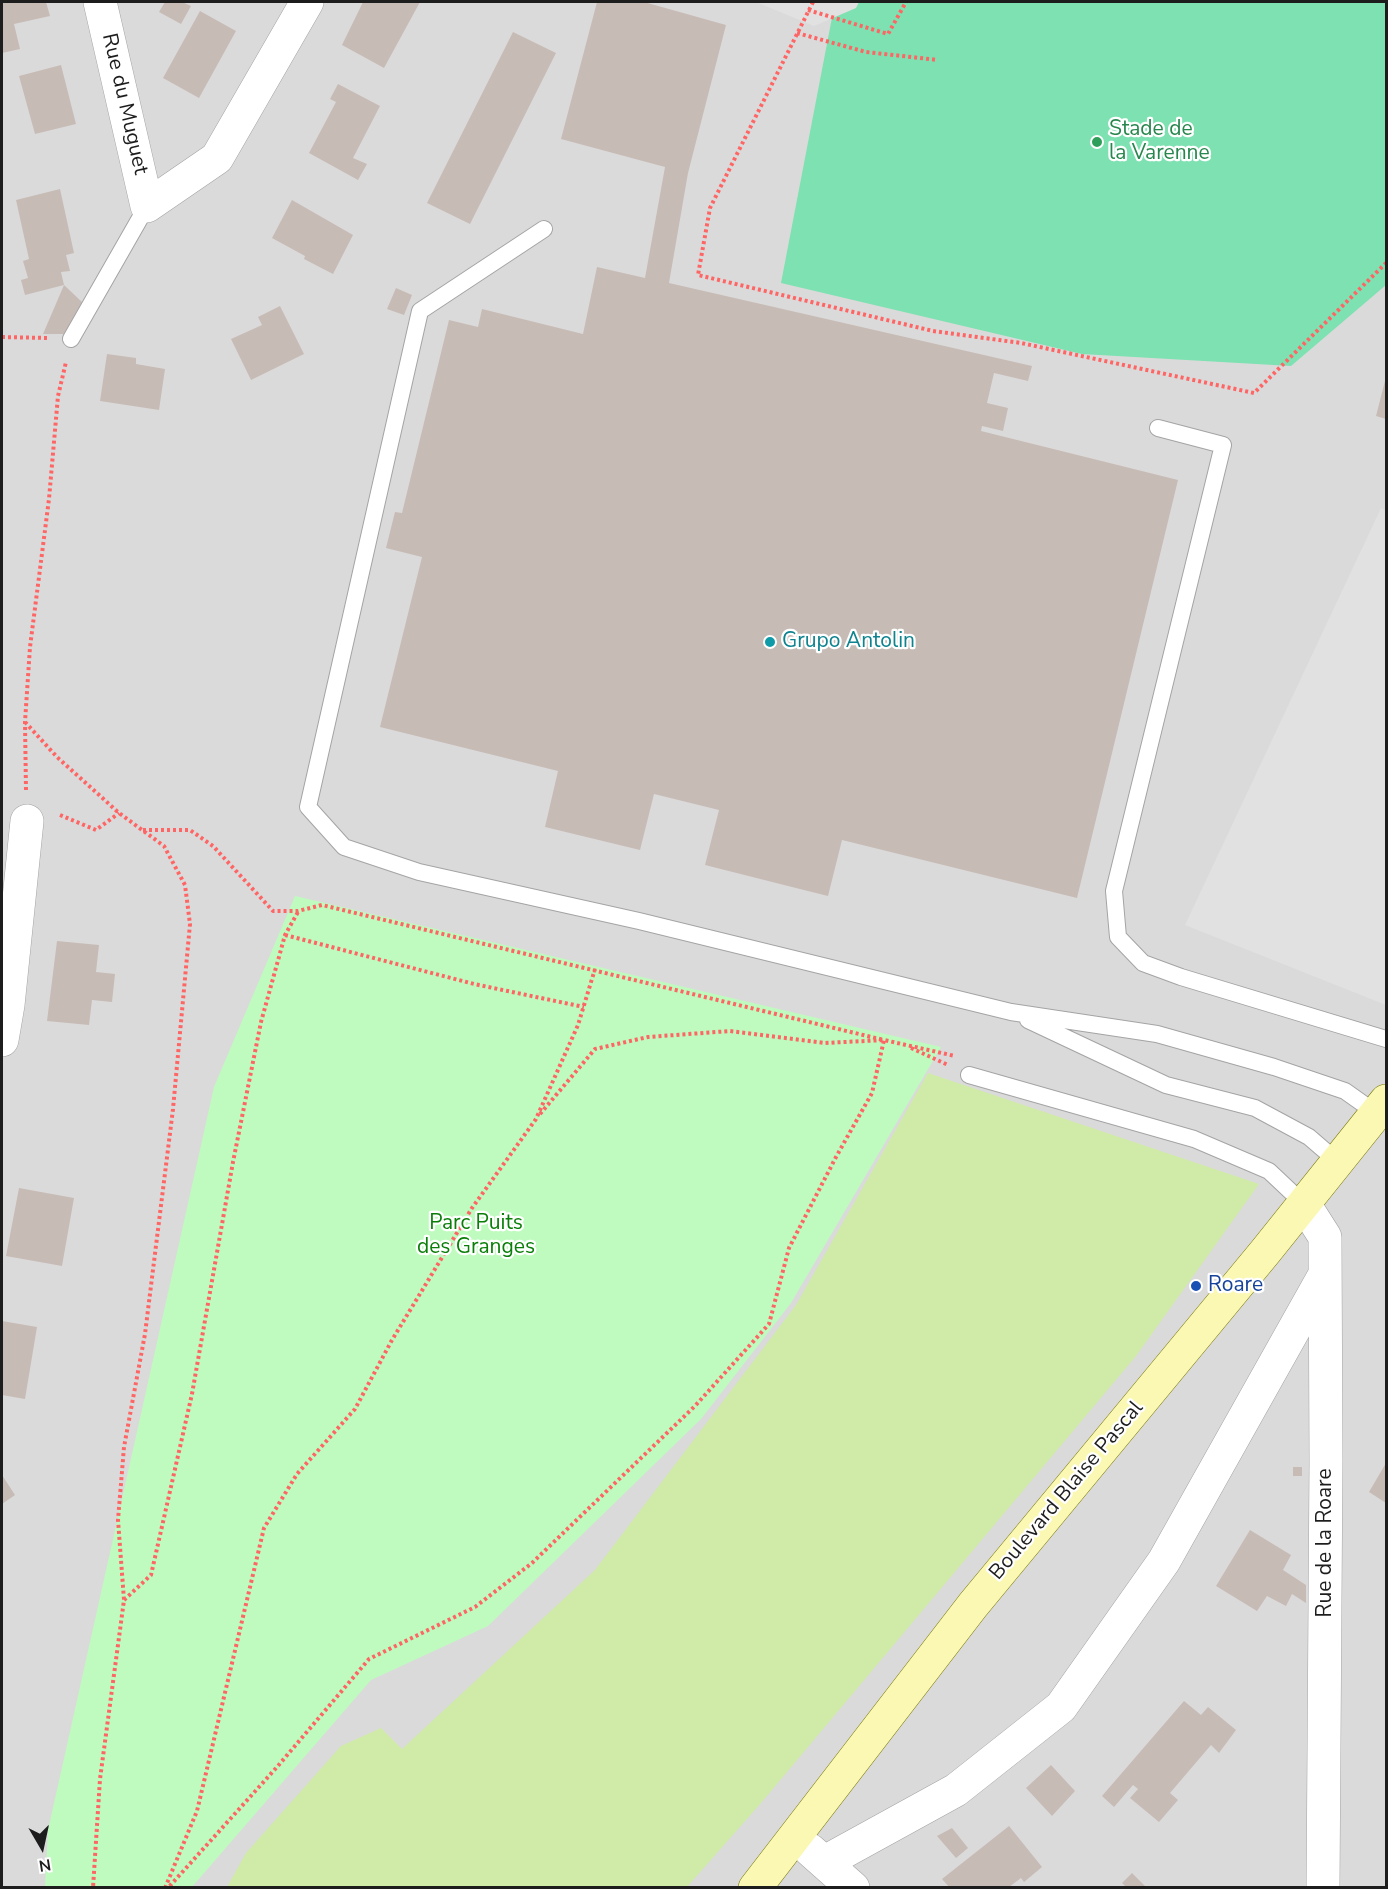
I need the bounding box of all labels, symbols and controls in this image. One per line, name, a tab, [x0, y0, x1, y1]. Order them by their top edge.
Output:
street label: Rue du Muguet	[96, 31, 152, 177]
place label: Stade de la Varenne	[1109, 117, 1210, 167]
marker: Stade de la Varenne	[1090, 135, 1104, 149]
place label: Grupo Antolin	[782, 629, 915, 655]
marker: Grupo Antolin	[763, 635, 777, 649]
park label: Parc Puits des Granges	[417, 1211, 535, 1261]
place label: Roare	[1208, 1273, 1263, 1299]
marker: Roare	[1189, 1279, 1203, 1293]
street label: Boulevard Blaise Pascal	[985, 1396, 1149, 1586]
street label: Rue de la Roare	[1313, 1468, 1339, 1618]
north arrow	[12, 1817, 72, 1877]
text: N	[37, 1853, 52, 1877]

